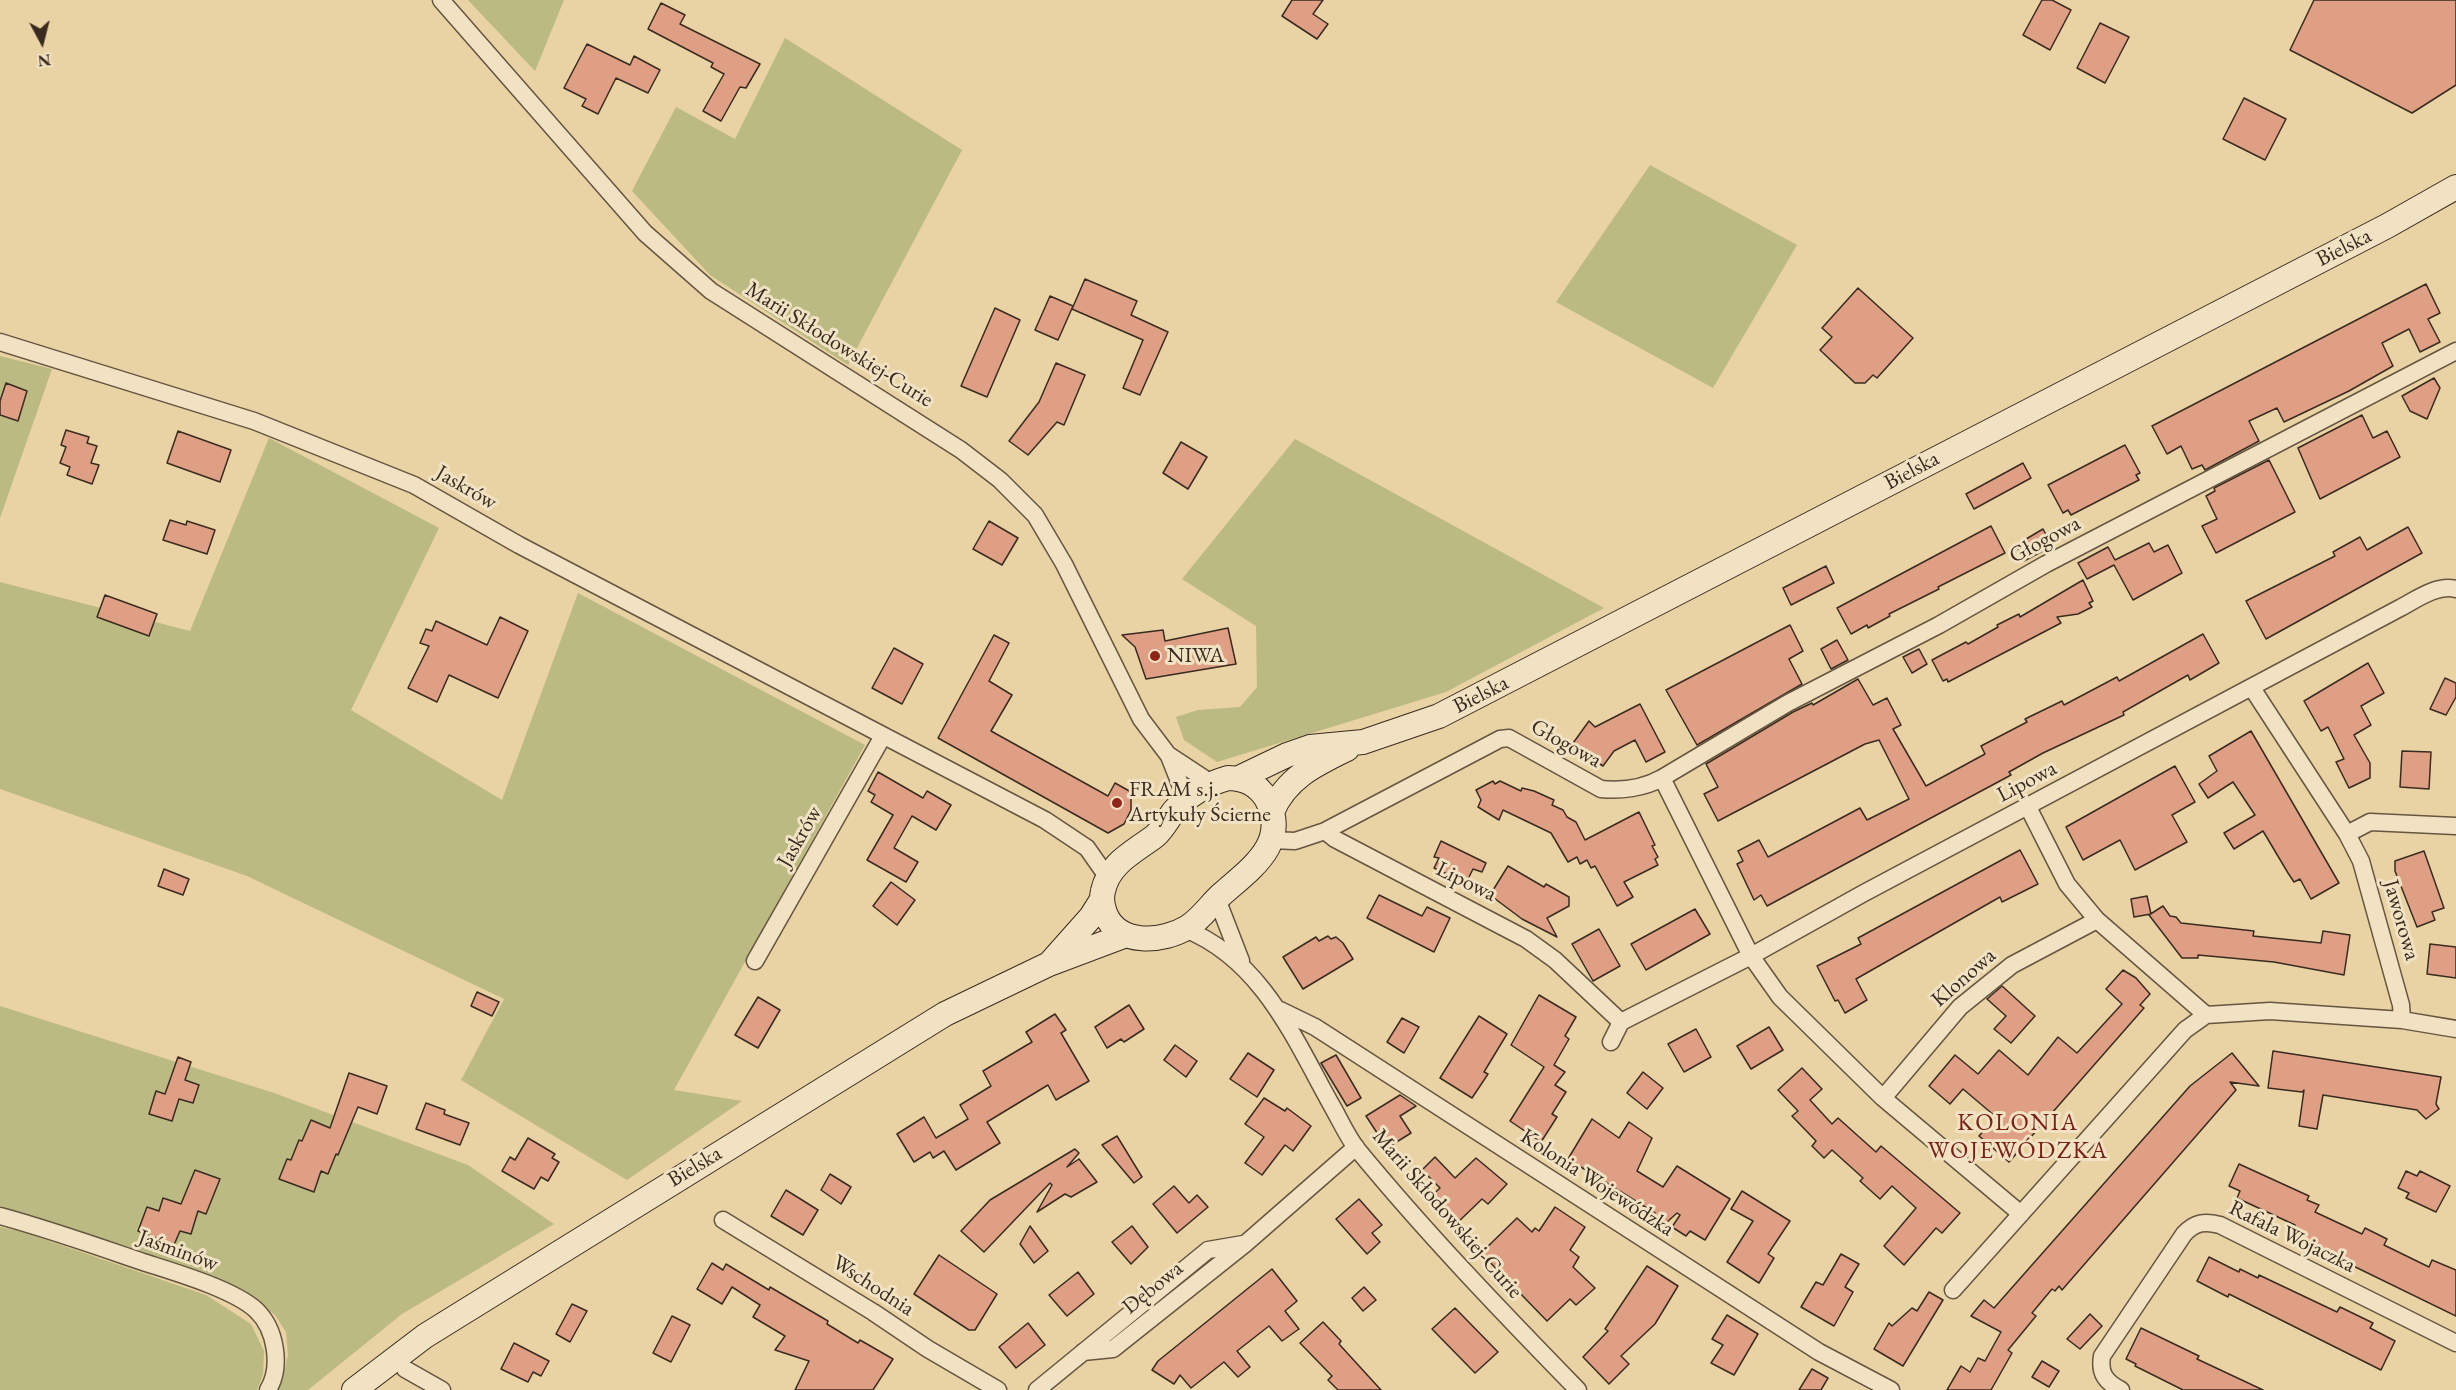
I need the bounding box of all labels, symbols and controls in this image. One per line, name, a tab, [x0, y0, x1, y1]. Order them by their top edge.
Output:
north arrow	[12, 12, 72, 72]
text: N	[37, 49, 52, 72]
street label: Bielska	[2312, 223, 2376, 273]
street label: Marii Skłodowskiej-Curie	[740, 277, 938, 413]
street label: Bielska	[1880, 446, 1944, 496]
street label: Jaskrów	[431, 460, 501, 516]
street label: Głogowa	[2005, 510, 2085, 570]
place label: NIWA	[1167, 643, 1224, 669]
marker: NIWA	[1148, 649, 1162, 663]
street label: Bielska	[1449, 670, 1513, 720]
street label: Głogowa	[1526, 714, 1606, 774]
street label: Lipowa	[1993, 755, 2061, 809]
place label: FRAM s.j. Artykuły Ścierne	[1129, 777, 1271, 828]
marker: FRAM s.j. Artykuły Ścierne	[1110, 796, 1124, 810]
street label: Jaskrów	[772, 802, 828, 872]
street label: Lipowa	[1432, 856, 1500, 908]
street label: Jaworowa	[2377, 877, 2425, 963]
street label: Klonowa	[1926, 943, 2002, 1013]
district label: KOLONIA WOJEWÓDZKA	[1927, 1109, 2109, 1165]
street label: Kolonia Wojewódzka	[1515, 1123, 1679, 1243]
street label: Marii Skłodowskiej-Curie	[1366, 1124, 1528, 1304]
street label: Bielska	[663, 1141, 727, 1193]
street label: Rafała Wojaczka	[2224, 1195, 2360, 1279]
street label: Jaśminów	[134, 1224, 222, 1278]
street label: Wschodnia	[827, 1250, 919, 1322]
street label: Dębowa	[1117, 1256, 1189, 1320]

